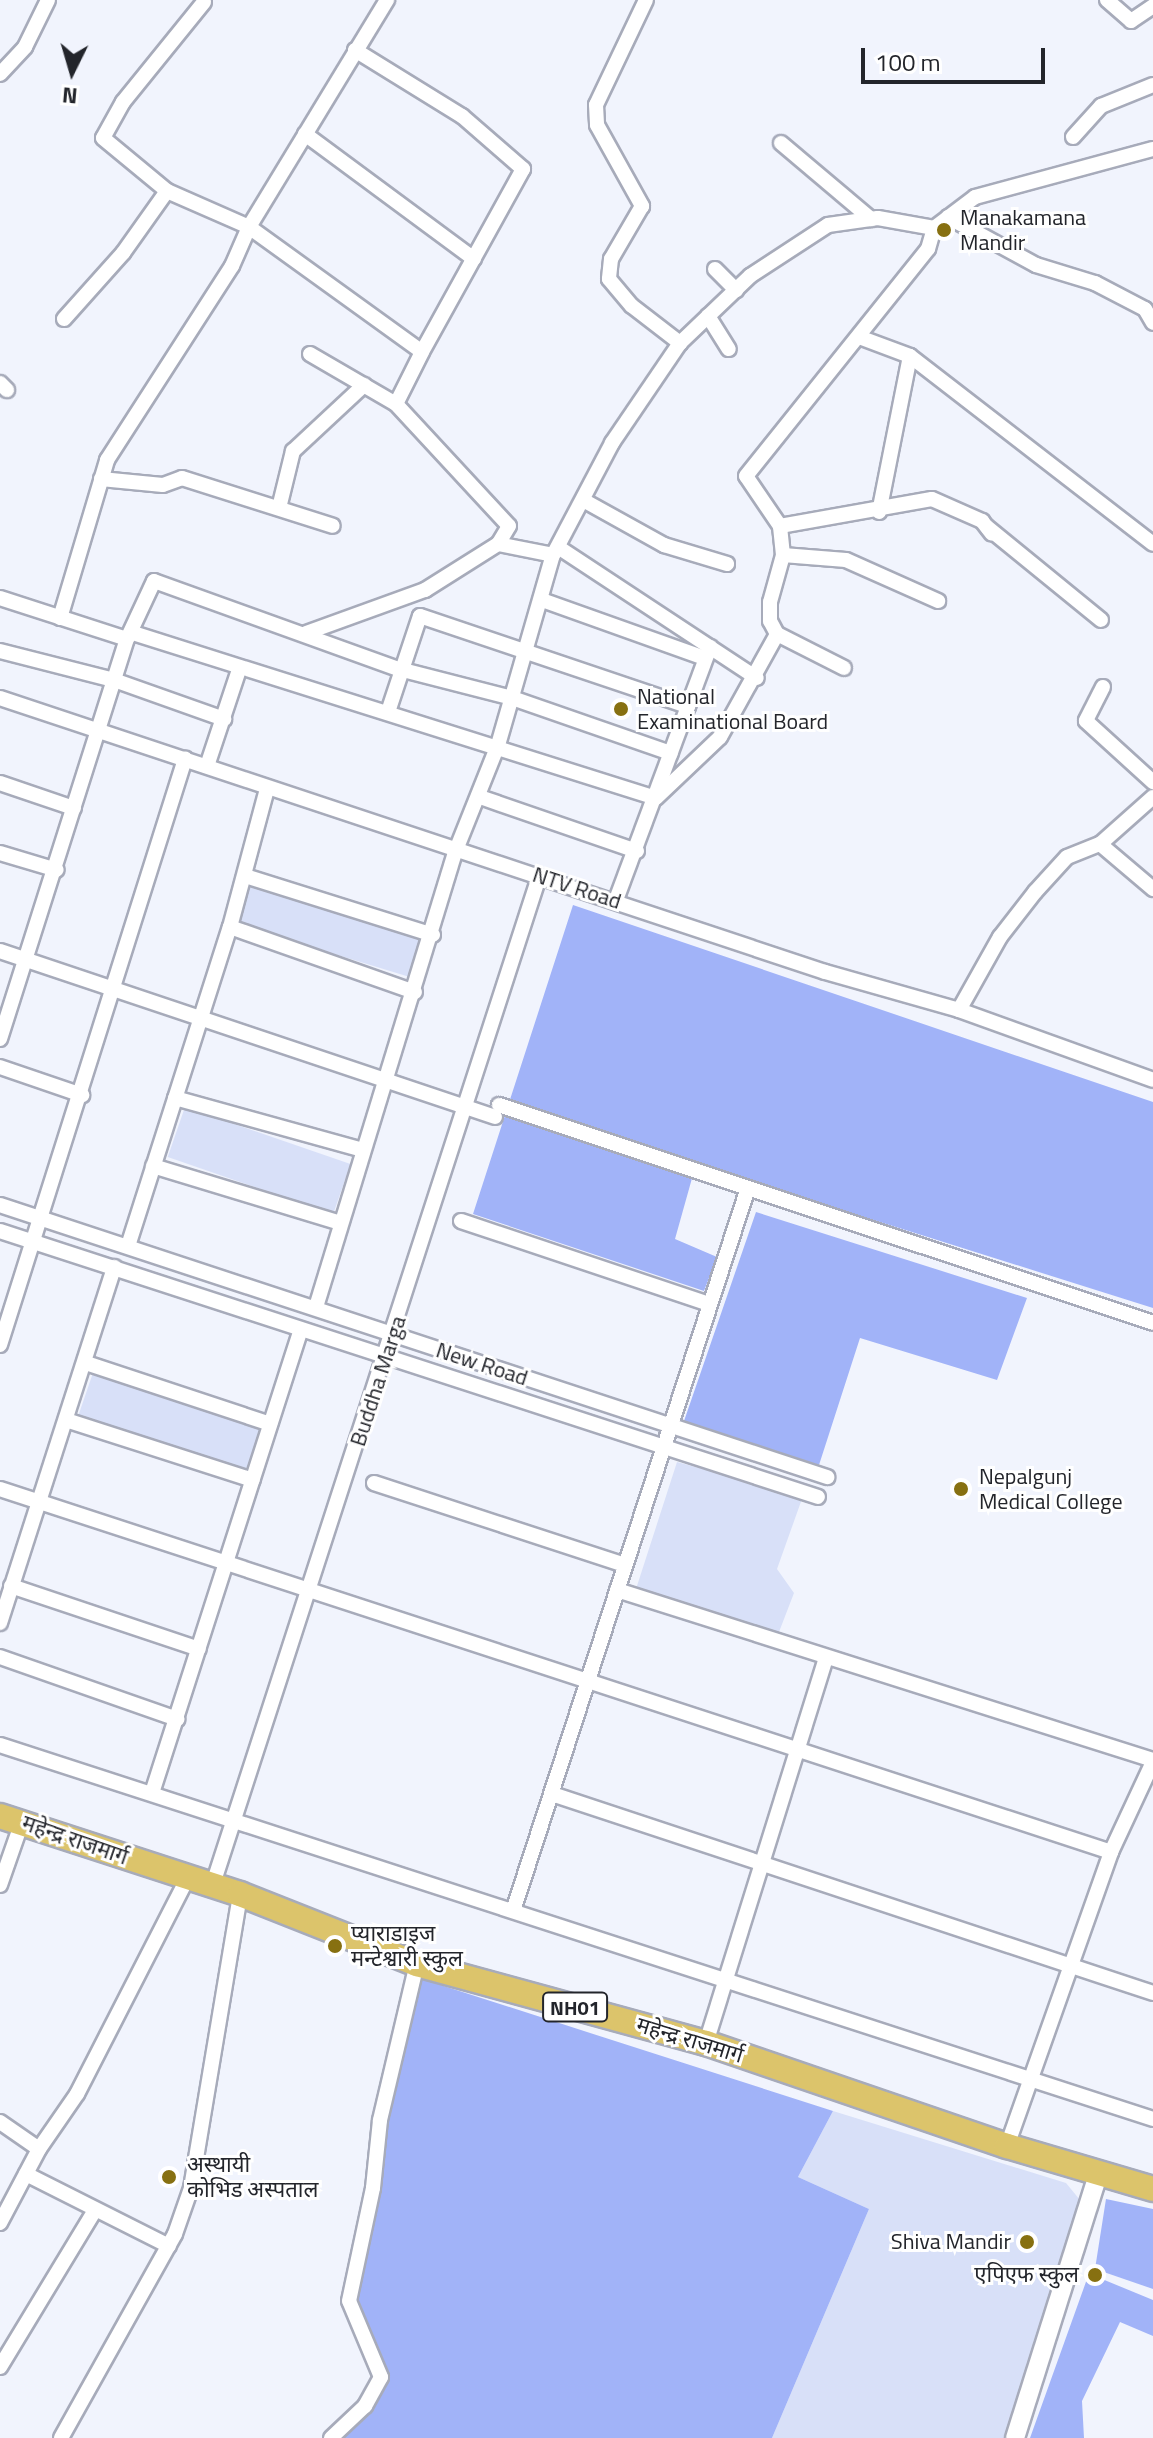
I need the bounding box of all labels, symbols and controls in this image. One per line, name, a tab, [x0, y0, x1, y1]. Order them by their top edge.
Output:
north arrow	[32, 32, 112, 112]
scale bar	[865, 32, 1049, 82]
text: 100 m	[875, 44, 941, 80]
text: N	[61, 78, 79, 114]
place label: Manakamana Mandir	[960, 204, 1086, 256]
marker: Manakamana Mandir	[935, 221, 953, 239]
place label: National Examinational Board	[637, 683, 828, 734]
marker: National Examinational Board	[612, 700, 630, 718]
street label: NTV Road	[529, 861, 625, 915]
street label: Buddha Marga	[345, 1312, 411, 1450]
street label: New Road	[433, 1337, 531, 1391]
place label: Nepalgunj Medical College	[979, 1463, 1123, 1514]
marker: Nepalgunj Medical College	[950, 1478, 972, 1500]
street label: महेन्द्र राजमार्ग	[19, 1810, 131, 1870]
place label: प्याराडाइज मन्टेश्वारी स्कुल	[351, 1920, 463, 1972]
marker: प्याराडाइज मन्टेश्वारी स्कुल	[326, 1937, 344, 1955]
road number: NH01	[541, 1991, 609, 2023]
street label: महेन्द्र राजमार्ग	[633, 2011, 747, 2069]
place label: अस्थायी कोभिड अस्पताल	[187, 2151, 318, 2202]
marker: अस्थायी कोभिड अस्पताल	[158, 2166, 180, 2188]
place label: Shiva Mandir	[891, 2229, 1011, 2255]
marker: Shiva Mandir	[1018, 2233, 1036, 2251]
place label: एपिएफ स्कुल	[974, 2262, 1079, 2288]
marker: एपिएफ स्कुल	[1086, 2266, 1104, 2284]

